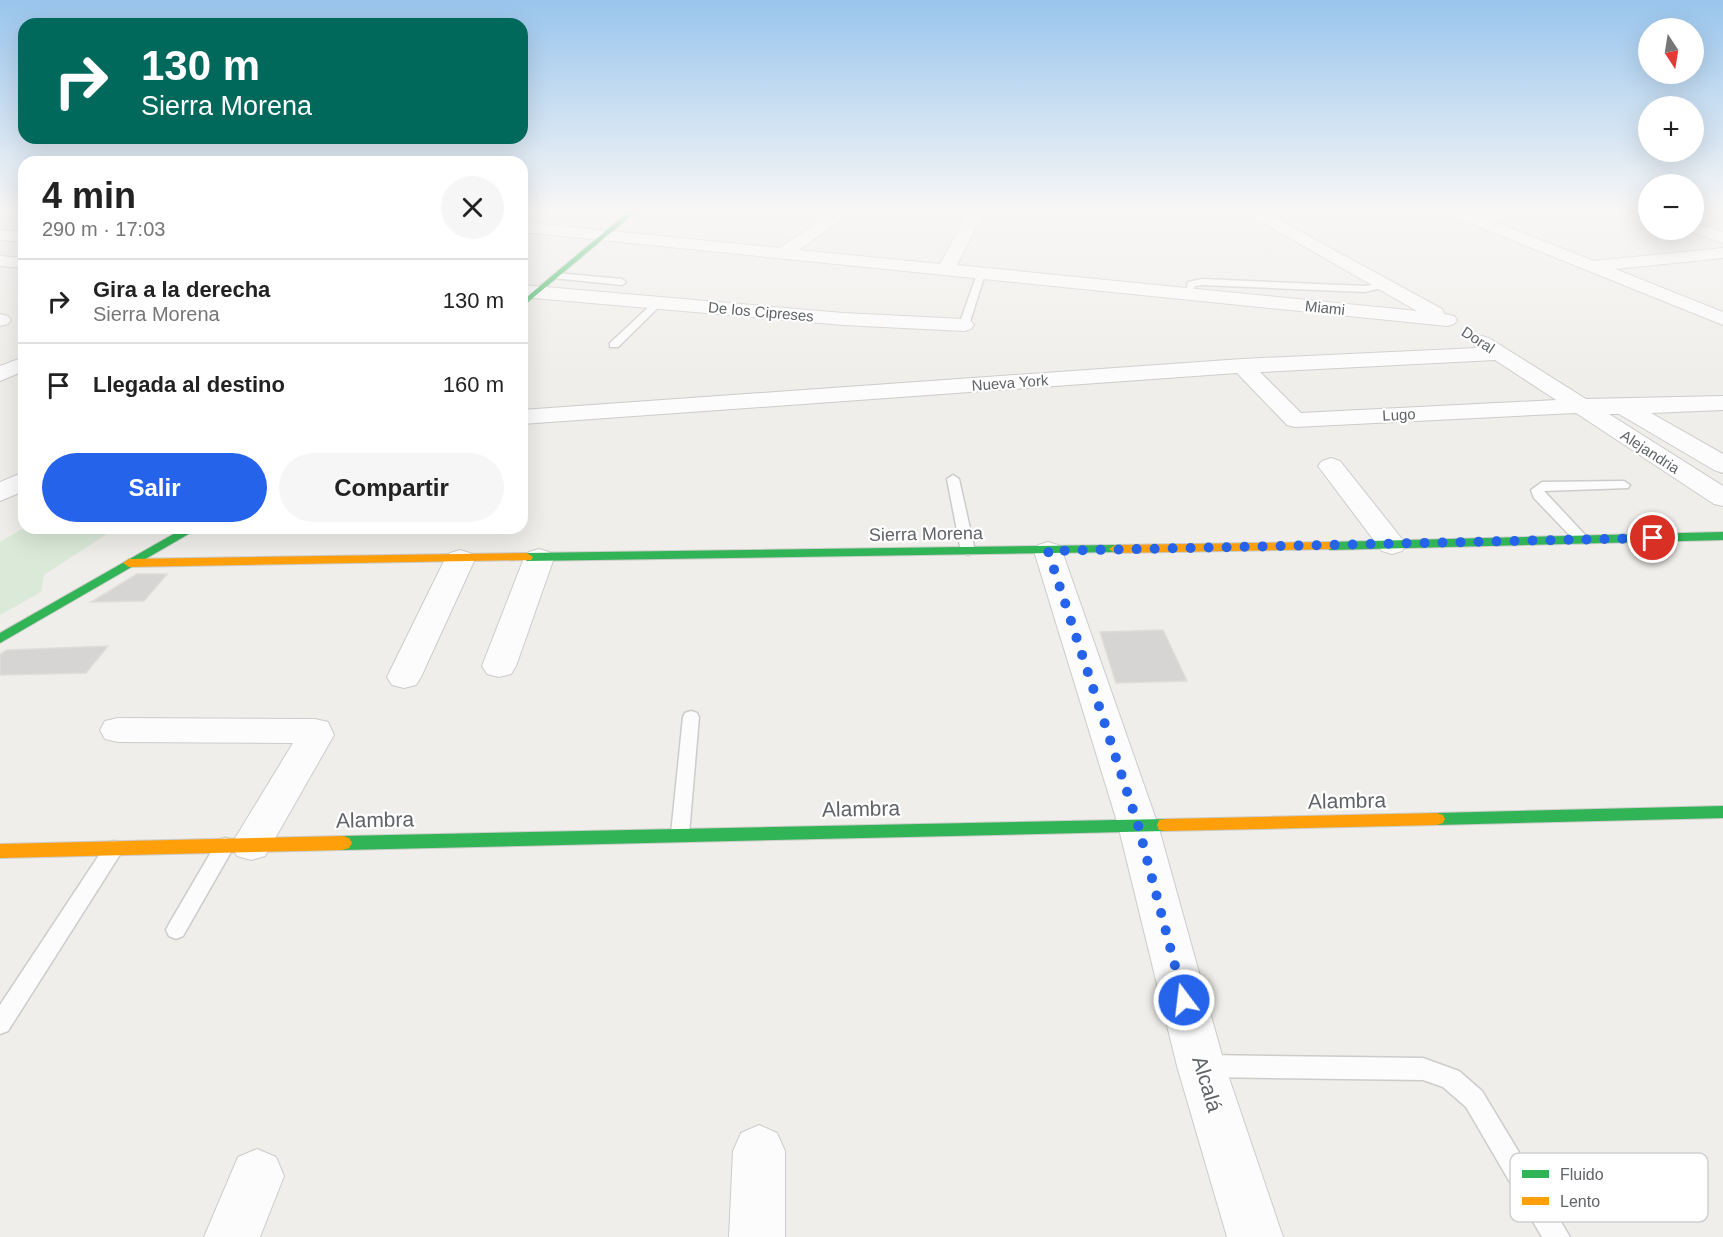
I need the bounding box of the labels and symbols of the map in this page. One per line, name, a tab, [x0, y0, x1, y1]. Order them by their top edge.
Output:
north arrow	[1638, 18, 1704, 84]
street label: Miami	[1304, 297, 1346, 318]
street label: De los Cipreses	[708, 298, 815, 325]
street label: Doral	[1459, 323, 1498, 356]
street label: Nueva York	[971, 371, 1049, 394]
street label: Lugo	[1382, 405, 1416, 424]
street label: Alejandria	[1618, 426, 1683, 477]
pin	[1627, 512, 1678, 563]
street label: Sierra Morena	[869, 523, 984, 545]
street label: Alambra	[1308, 788, 1387, 813]
street label: Alambra	[822, 796, 901, 821]
street label: Alambra	[336, 807, 415, 832]
position arrow	[1152, 968, 1216, 1032]
street label: Alcalá	[1188, 1053, 1227, 1115]
legend	[1510, 1153, 1708, 1222]
text: Fluido	[1560, 1166, 1604, 1183]
text: Lento	[1560, 1193, 1600, 1210]

